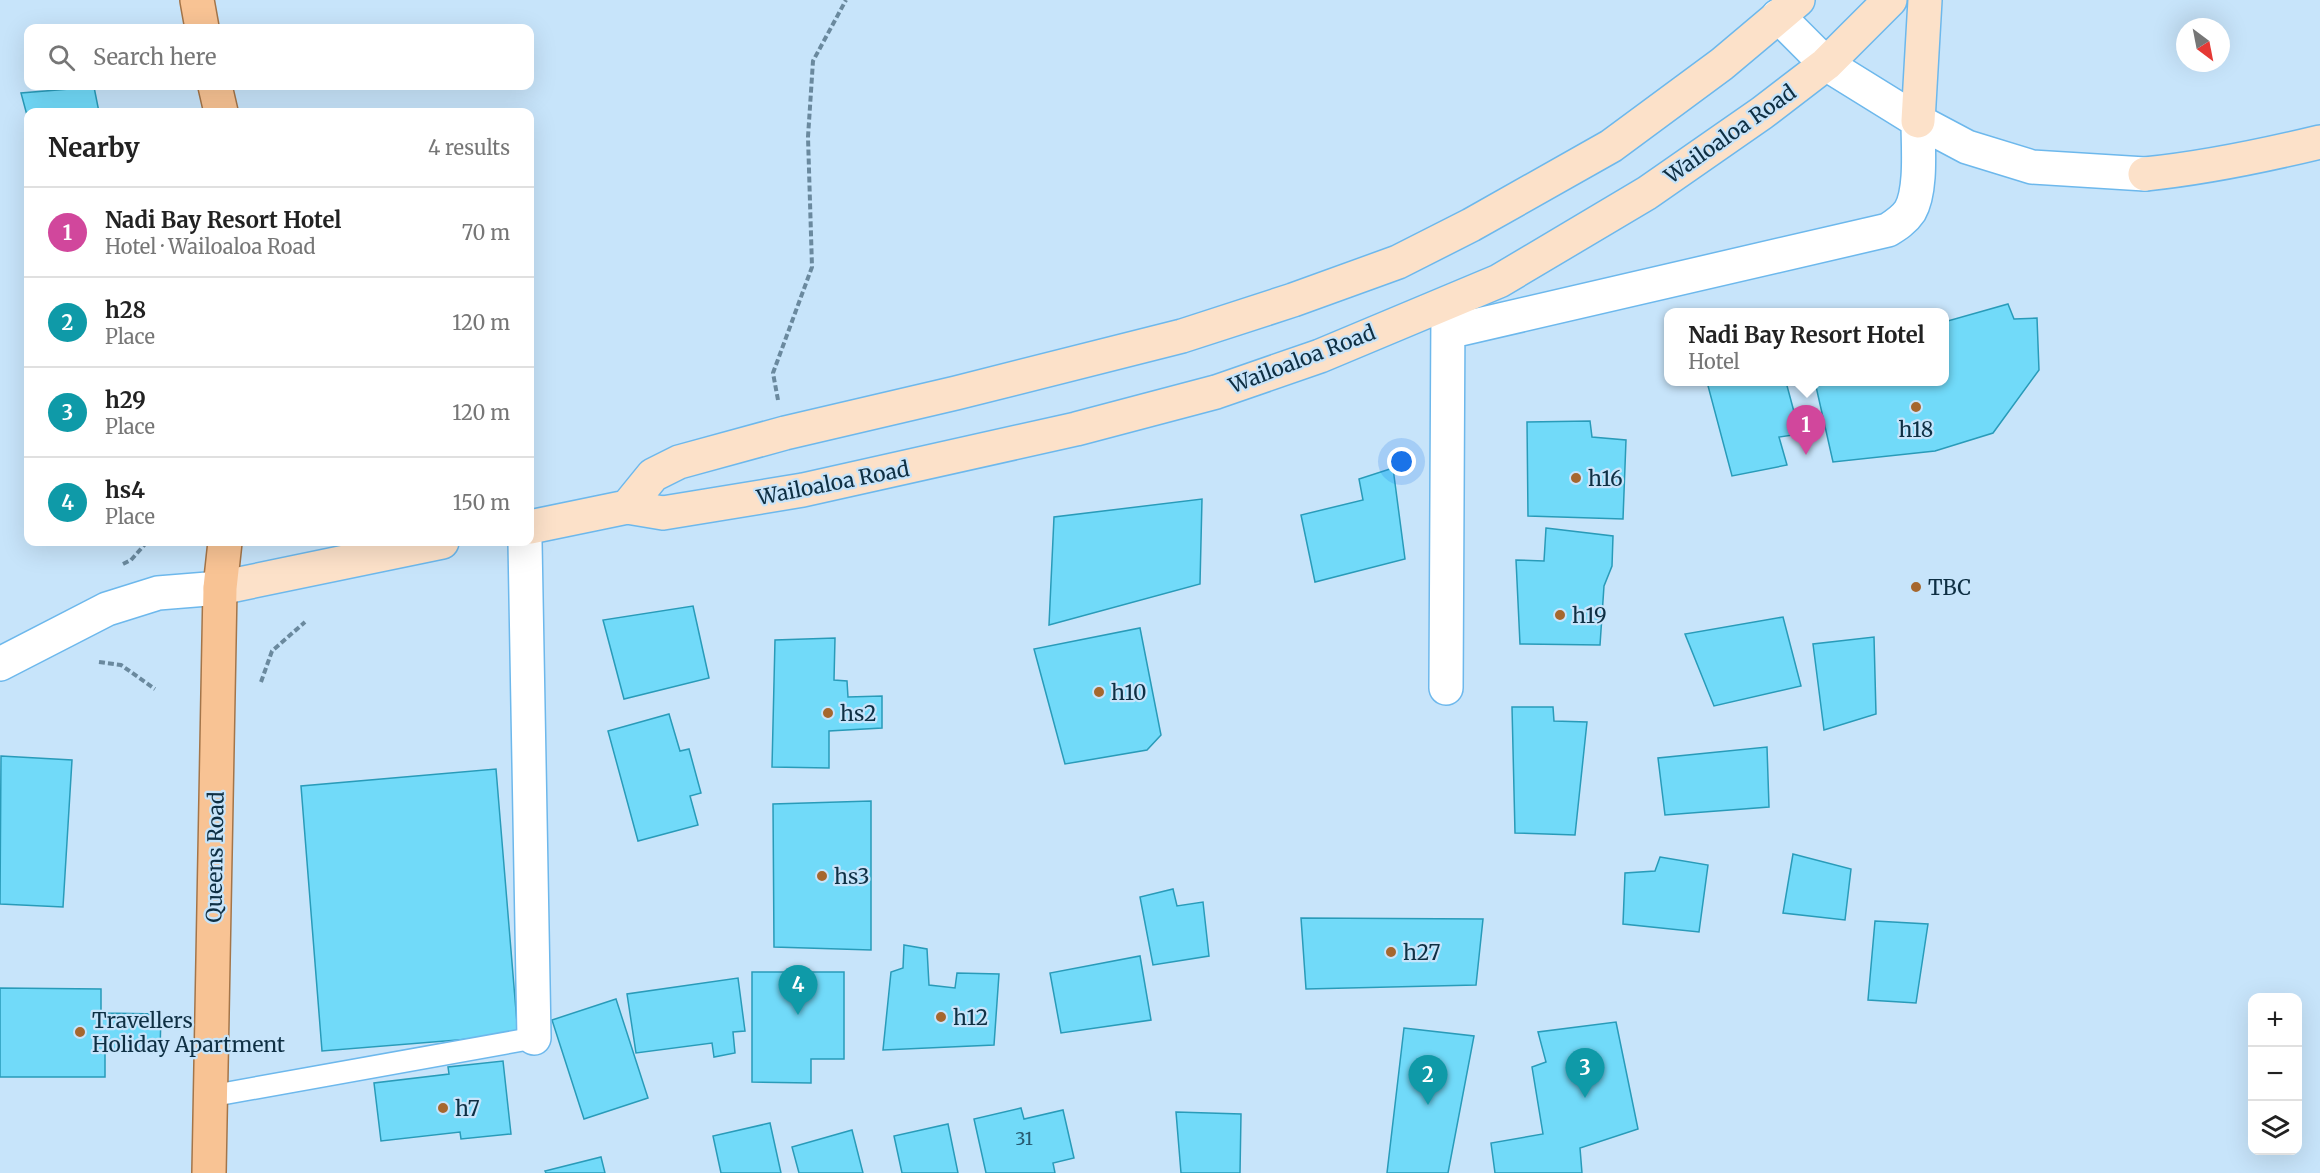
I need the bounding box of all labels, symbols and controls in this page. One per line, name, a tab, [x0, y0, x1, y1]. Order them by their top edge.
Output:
north arrow	[2176, 18, 2230, 72]
search box	[24, 24, 534, 90]
icon: search	[45, 41, 78, 74]
text: Search here	[93, 43, 216, 71]
street label: Wailoaloa Road	[1658, 78, 1801, 190]
text: Nearby	[48, 131, 140, 164]
text: 4 results	[428, 135, 510, 160]
text: Nadi Bay Resort Hotel	[105, 206, 341, 234]
text: 1	[63, 220, 72, 245]
text: 70 m	[462, 220, 510, 245]
text: Hotel · Wailoaloa Road	[105, 234, 316, 259]
text: h28	[105, 296, 146, 324]
popup	[1664, 308, 1949, 386]
text: 2	[62, 310, 73, 335]
text: 120 m	[452, 310, 510, 335]
street label: Wailoaloa Road	[1224, 319, 1379, 400]
text: Nadi Bay Resort Hotel	[1688, 321, 1925, 349]
text: Place	[105, 324, 155, 349]
text: Hotel	[1688, 349, 1740, 374]
text: h29	[105, 386, 146, 414]
text: 3	[62, 400, 73, 425]
text: 120 m	[452, 400, 510, 425]
marker: h18	[1909, 400, 1923, 414]
pin: 1	[1786, 406, 1826, 455]
text: Place	[105, 414, 155, 439]
place label: h18	[1899, 416, 1933, 443]
your location	[1387, 447, 1416, 476]
street label: Wailoaloa Road	[753, 455, 912, 511]
place label: h16	[1588, 465, 1623, 492]
marker: h16	[1569, 471, 1583, 485]
text: hs4	[105, 476, 145, 504]
text: 4	[61, 490, 74, 515]
text: 150 m	[453, 490, 510, 515]
text: Place	[105, 504, 155, 529]
place label: TBC	[1928, 574, 1971, 601]
marker: TBC	[1909, 580, 1923, 594]
place label: h19	[1572, 602, 1607, 629]
marker: h19	[1553, 608, 1567, 622]
place label: h10	[1111, 679, 1147, 706]
marker: h10	[1092, 685, 1106, 699]
place label: hs2	[840, 700, 876, 727]
marker: hs2	[821, 706, 835, 720]
street label: Queens Road	[200, 791, 230, 923]
place label: hs3	[834, 863, 869, 890]
marker: hs3	[815, 869, 829, 883]
place label: h27	[1403, 939, 1441, 966]
marker: h27	[1384, 945, 1398, 959]
pin: 4	[778, 966, 818, 1015]
map controls	[2248, 993, 2302, 1155]
button: +	[2248, 993, 2302, 1047]
place label: h12	[953, 1004, 988, 1031]
place label: Travellers Holiday Apartment	[92, 1007, 285, 1058]
marker: h12	[934, 1010, 948, 1024]
marker: Travellers Holiday Apartment	[73, 1025, 87, 1039]
button: −	[2248, 1047, 2302, 1101]
pin: 3	[1566, 1048, 1604, 1098]
pin: 2	[1408, 1056, 1448, 1105]
place label: h7	[455, 1095, 480, 1122]
marker: h7	[436, 1101, 450, 1115]
button: layers	[2248, 1101, 2302, 1155]
house number: 31	[1015, 1127, 1033, 1150]

